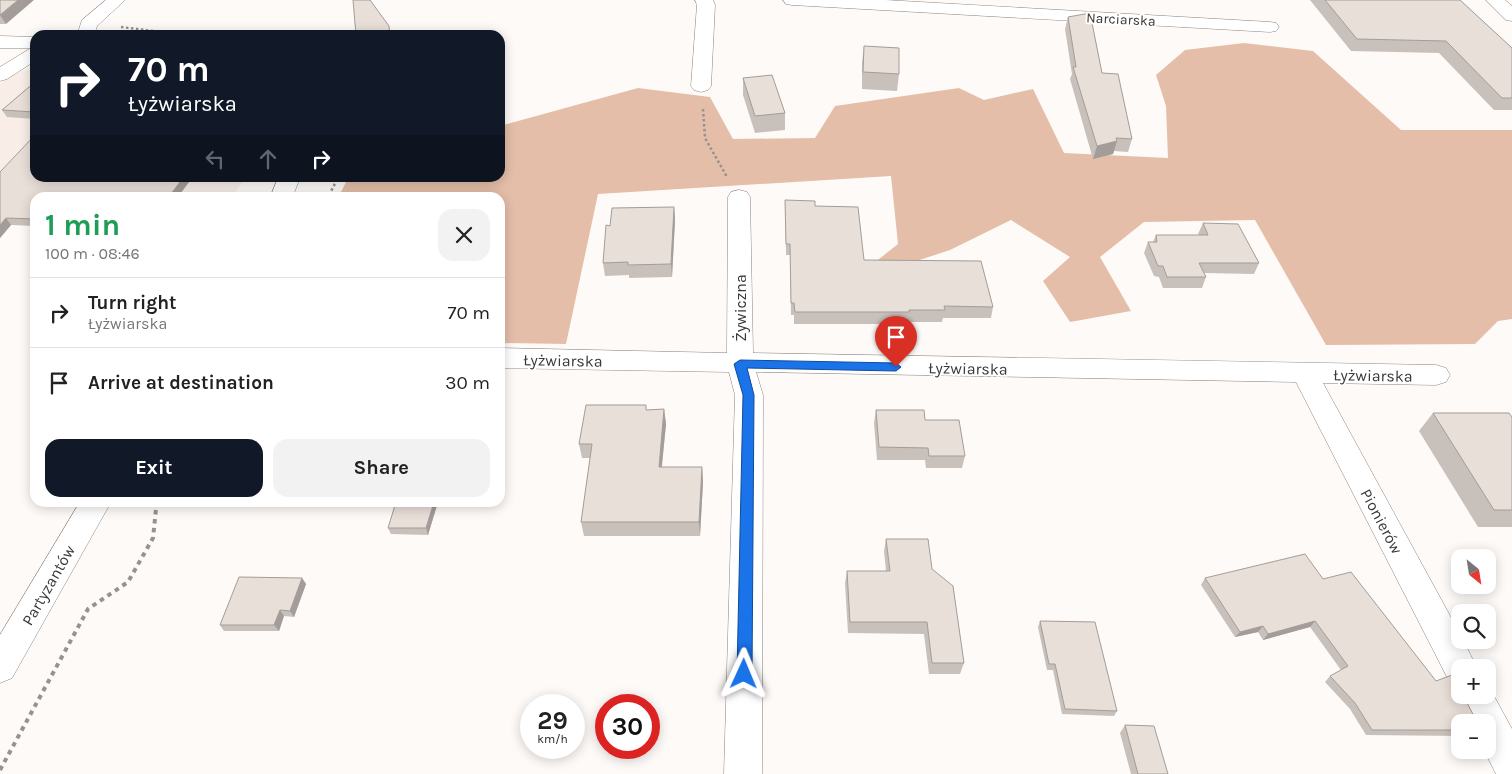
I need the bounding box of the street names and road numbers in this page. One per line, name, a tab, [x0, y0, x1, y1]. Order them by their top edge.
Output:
street label: Narciarska	[1086, 9, 1156, 30]
street label: Żywiczna	[731, 274, 750, 342]
street label: Łyżwiarska	[523, 350, 603, 371]
street label: Łyżwiarska	[928, 358, 1008, 379]
street label: Łyżwiarska	[1333, 365, 1413, 386]
street label: Pionierów	[1356, 485, 1407, 557]
street label: Partyzantów	[18, 541, 79, 629]

